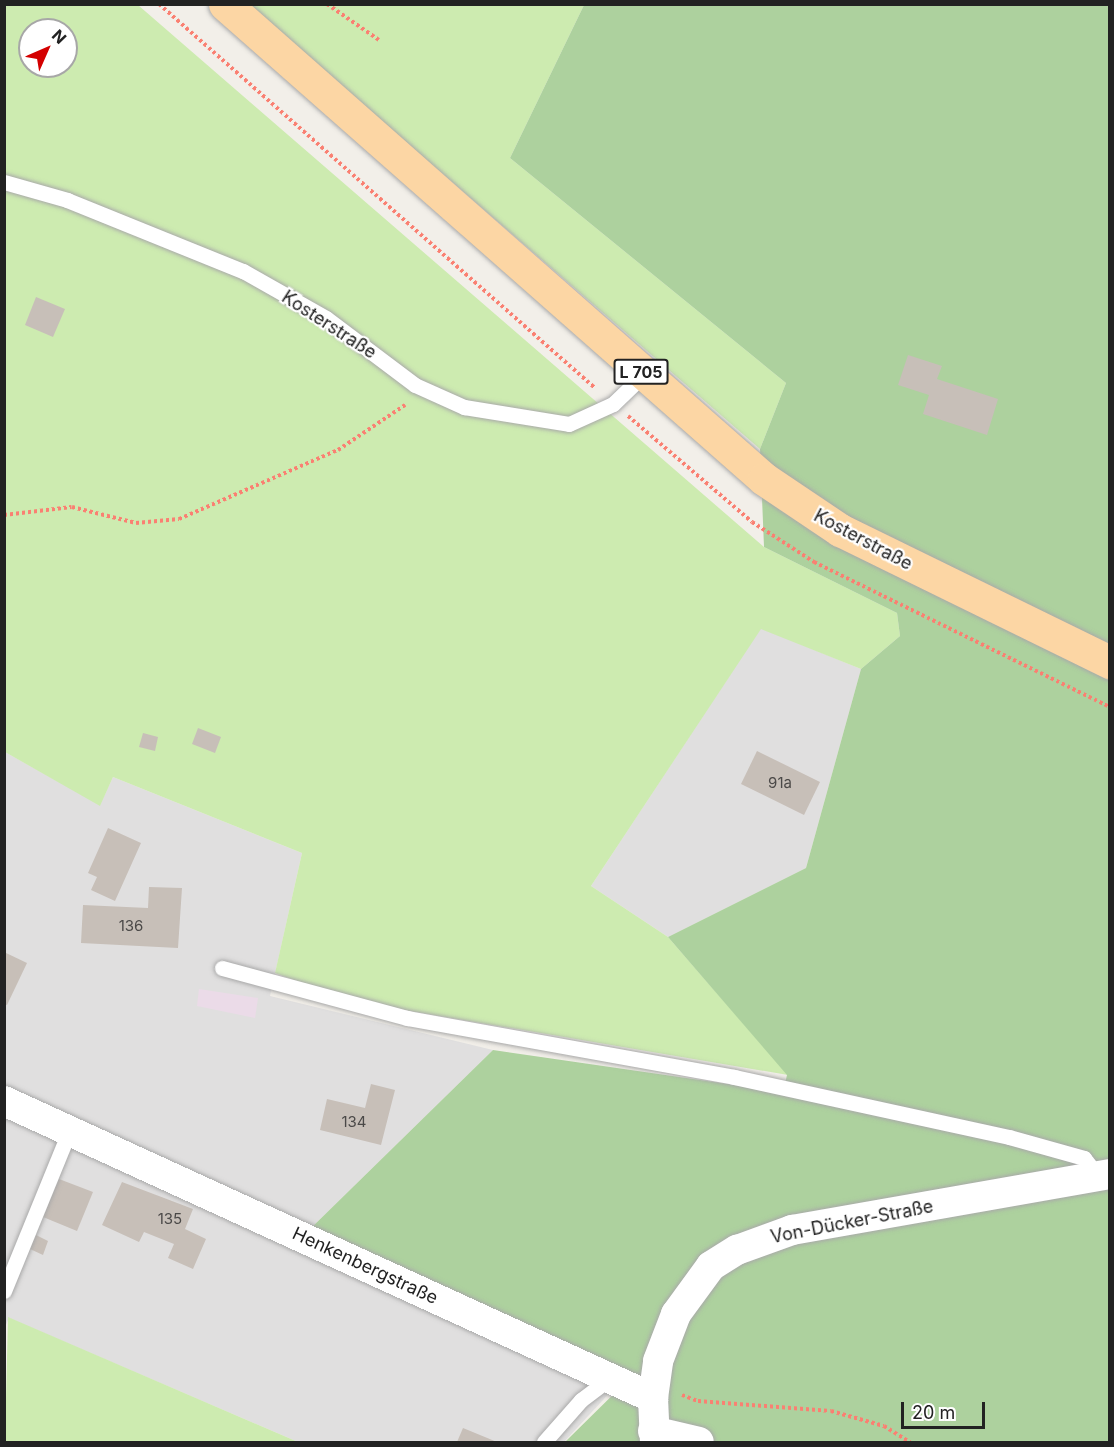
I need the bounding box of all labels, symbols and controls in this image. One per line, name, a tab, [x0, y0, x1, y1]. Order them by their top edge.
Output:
north arrow	[18, 18, 78, 78]
text: N	[48, 25, 71, 48]
street label: Kosterstraße	[278, 286, 380, 364]
road number: L 705	[612, 359, 670, 385]
street label: Kosterstraße	[810, 505, 916, 575]
house number: 91a	[768, 774, 792, 792]
house number: 136	[119, 917, 143, 935]
house number: 134	[341, 1113, 367, 1131]
street label: Von-Dücker-Straße	[769, 1196, 935, 1248]
house number: 135	[158, 1210, 182, 1228]
street label: Henkenbergstraße	[289, 1223, 441, 1309]
scale bar	[904, 1390, 988, 1428]
text: 20 m	[912, 1402, 955, 1423]

